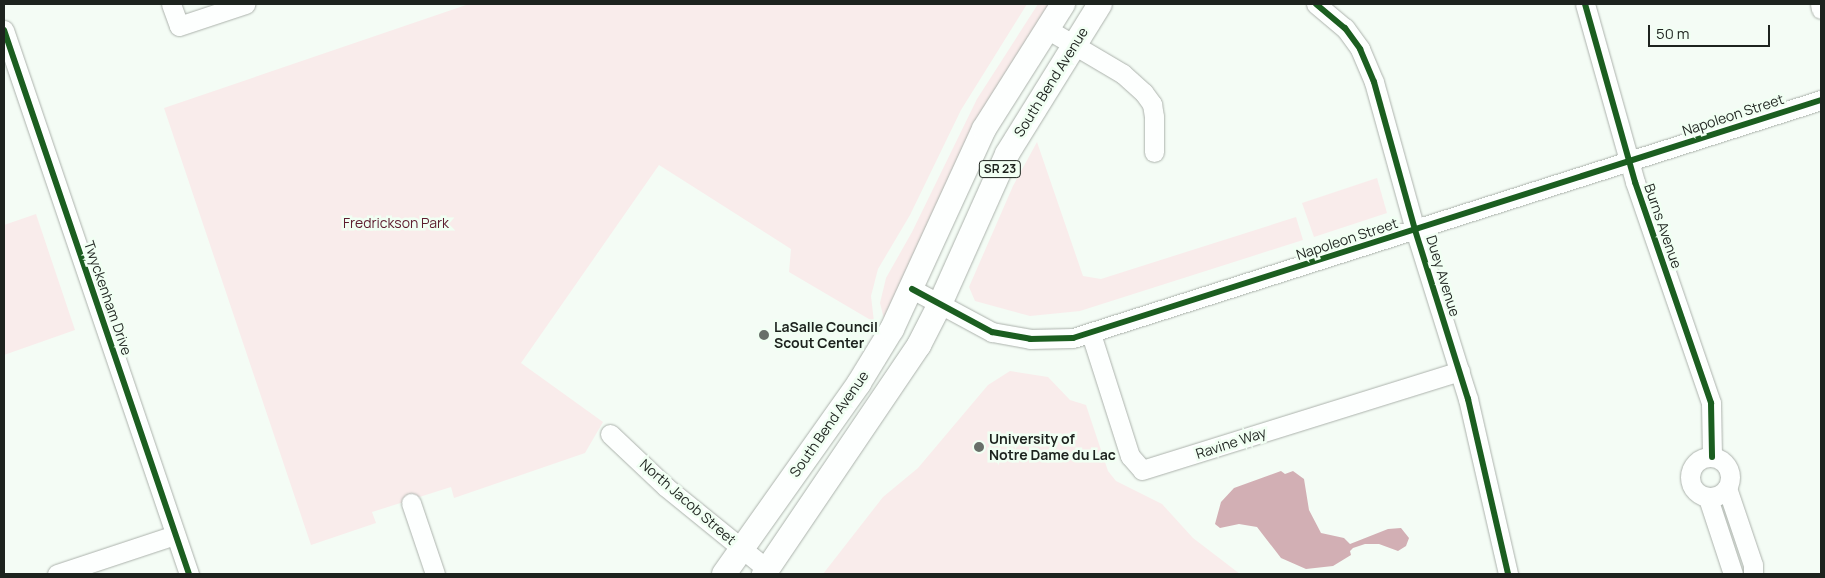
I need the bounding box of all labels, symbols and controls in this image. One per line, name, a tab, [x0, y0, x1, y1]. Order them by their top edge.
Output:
scale bar	[1650, 15, 1772, 47]
text: 50 m	[1656, 23, 1690, 44]
street label: South Bend Avenue	[1011, 24, 1091, 140]
street label: Napoleon Street	[1680, 91, 1786, 139]
road number: SR 23	[979, 160, 1021, 178]
street label: Burns Avenue	[1641, 182, 1685, 270]
park label: Fredrickson Park	[343, 215, 449, 231]
street label: Napoleon Street	[1294, 215, 1400, 263]
street label: Duey Avenue	[1423, 233, 1463, 319]
street label: Twyckenham Drive	[81, 239, 135, 357]
place label: LaSalle Council Scout Center	[774, 319, 878, 352]
marker: LaSalle Council Scout Center	[758, 329, 770, 341]
street label: South Bend Avenue	[786, 368, 872, 480]
street label: Ravine Way	[1194, 424, 1268, 462]
place label: University of Notre Dame du Lac	[989, 431, 1116, 464]
marker: University of Notre Dame du Lac	[973, 441, 985, 453]
street label: North Jacob Street	[636, 456, 740, 548]

